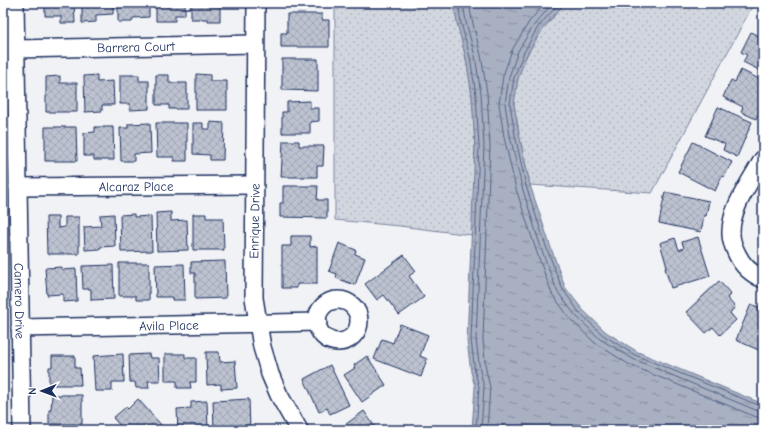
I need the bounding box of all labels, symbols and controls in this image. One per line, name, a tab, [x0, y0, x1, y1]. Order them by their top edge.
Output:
street label: Barrera Court	[97, 39, 176, 55]
street label: Alcaraz Place	[99, 179, 174, 194]
street label: Enrique Drive	[246, 183, 263, 259]
street label: Camero Drive	[11, 263, 28, 340]
street label: Avila Place	[139, 317, 199, 334]
north arrow	[22, 371, 62, 411]
text: N	[26, 387, 39, 395]

